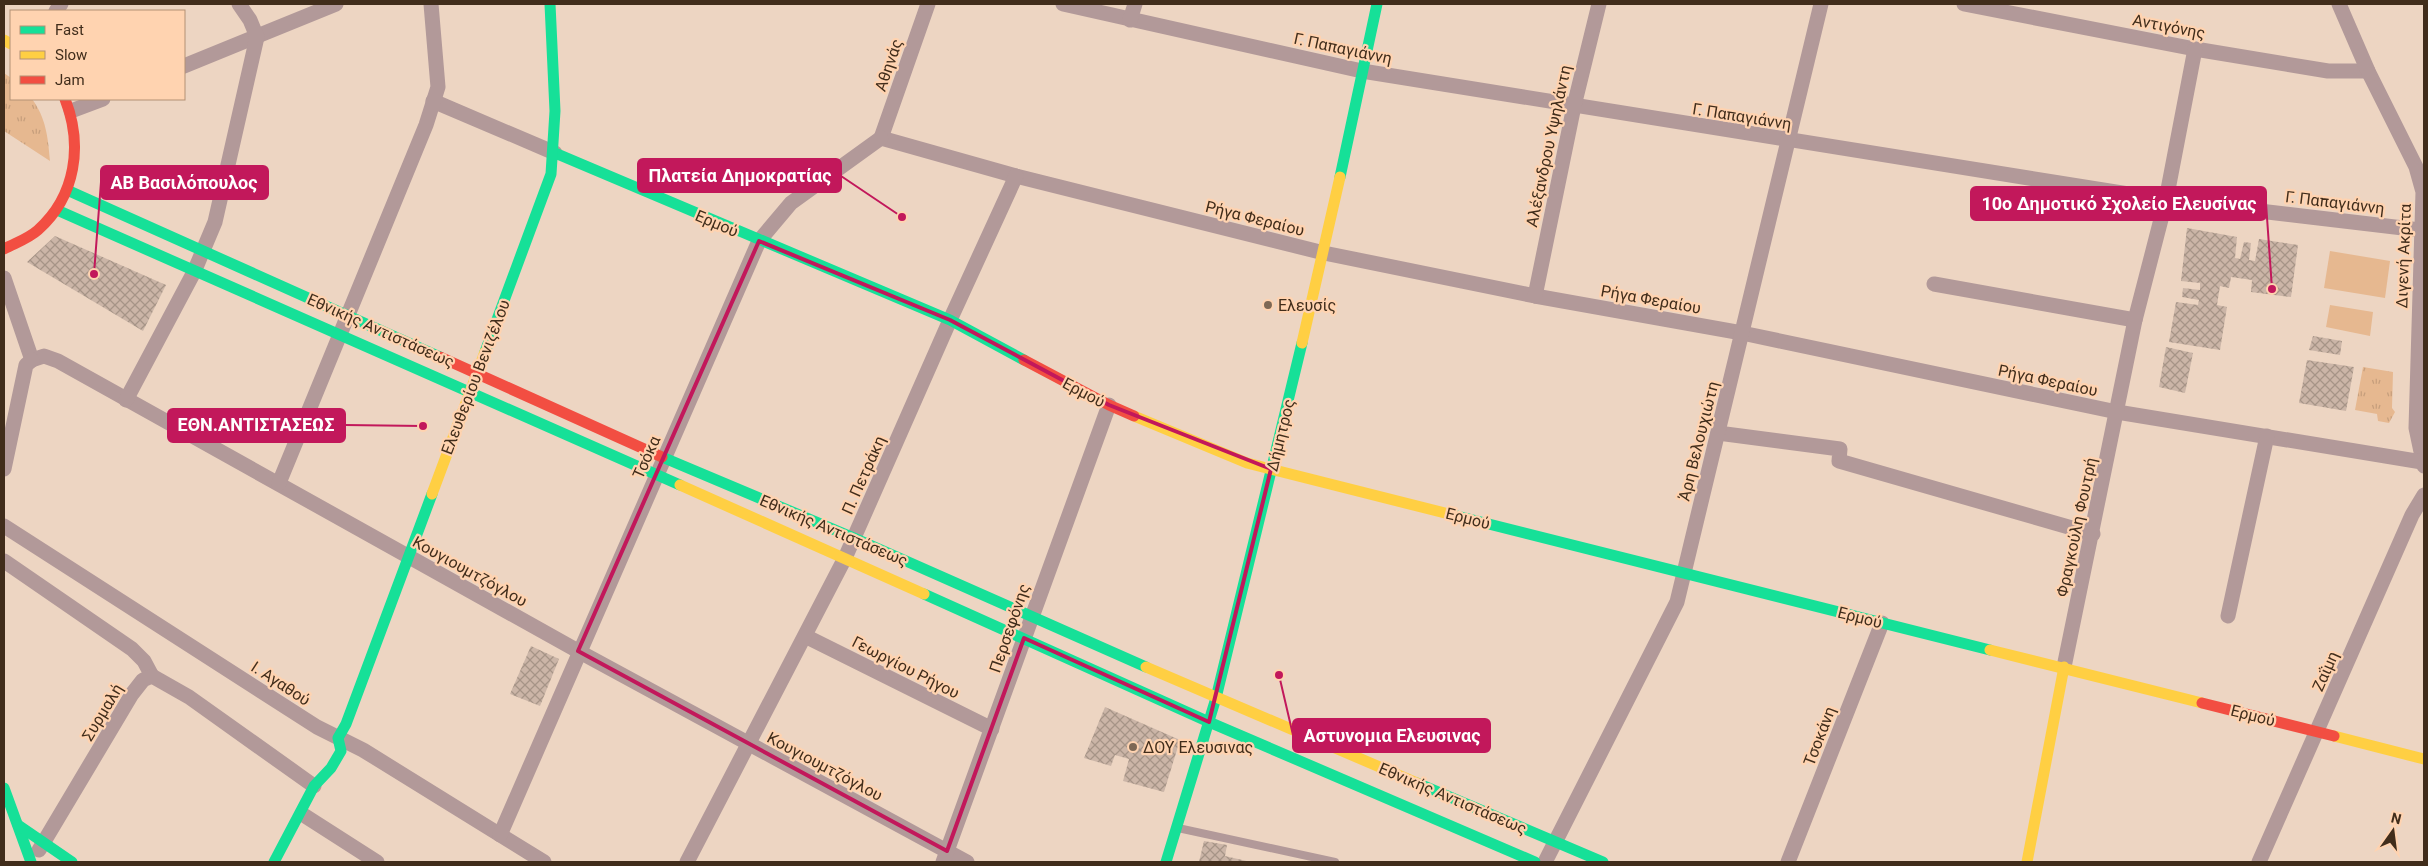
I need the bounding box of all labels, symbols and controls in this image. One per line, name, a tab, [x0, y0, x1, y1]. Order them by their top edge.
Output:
legend	[10, 10, 185, 100]
street label: Αντιγόνης	[2131, 10, 2207, 43]
text: Fast	[55, 21, 84, 39]
street label: Γ. Παπαγιάννη	[1292, 29, 1394, 68]
street label: Αθηνάς	[871, 37, 906, 94]
text: Slow	[55, 46, 87, 64]
street label: Αλέξανδρου Υψηλάντη	[1522, 63, 1575, 229]
text: Jam	[55, 71, 85, 89]
street label: Γ. Παπαγιάννη	[1691, 99, 1793, 134]
callout: Πλατεία Δημοκρατίας	[638, 159, 841, 192]
text: Πλατεία Δημοκρατίας	[649, 165, 831, 186]
callout: ΑΒ Βασιλόπουλος	[101, 166, 268, 199]
text: ΑΒ Βασιλόπουλος	[110, 172, 258, 193]
callout: 10ο Δημοτικό Σχολείο Ελευσίνας	[1971, 187, 2266, 220]
street label: Γ. Παπαγιάννη	[2284, 187, 2386, 218]
text: 10ο Δημοτικό Σχολείο Ελευσίνας	[1981, 193, 2257, 215]
street label: Ρήγα Φεραίου	[1203, 197, 1306, 240]
street label: Διγενή Ακρίτα	[2392, 203, 2415, 309]
street label: Ερμού	[692, 206, 741, 241]
street label: Ρήγα Φεραίου	[1599, 281, 1702, 318]
street label: Εθνικής Αντιστάσεως	[304, 289, 457, 371]
place label: Ελευσίς	[1278, 296, 1336, 315]
street label: Ελευθερίου Βενιζέλου	[437, 297, 514, 457]
marker: Ελευσίς	[1262, 299, 1274, 311]
street label: Ρήγα Φεραίου	[1996, 361, 2099, 400]
street label: Ερμού	[1059, 373, 1108, 411]
street label: Άρη Βελουχιώτη	[1674, 379, 1723, 503]
street label: Δήμητρος	[1262, 397, 1299, 473]
callout: ΕΘΝ.ΑΝΤΙΣΤΑΣΕΩΣ	[168, 409, 345, 442]
text: ΕΘΝ.ΑΝΤΙΣΤΑΣΕΩΣ	[178, 414, 334, 435]
street label: Τσόκα	[629, 433, 664, 482]
street label: Π. Πετράκη	[838, 433, 889, 517]
street label: Φραγκούλη Φουτρή	[2052, 456, 2101, 599]
street label: Εθνικής Αντιστάσεως	[757, 491, 911, 570]
street label: Ερμού	[1444, 504, 1492, 533]
street label: Κουγιουμτζόγλου	[409, 532, 530, 611]
street label: Περσεφόνης	[985, 581, 1034, 675]
street label: Ερμού	[1836, 603, 1884, 632]
street label: Γεωργίου Ρήγου	[849, 632, 963, 703]
street label: Ζαΐμη	[2308, 648, 2343, 694]
street label: Ι. Αγαθού	[248, 657, 314, 710]
street label: Συρμαλή	[78, 680, 127, 744]
street label: Ερμού	[2229, 701, 2277, 730]
street label: Τσοκάνη	[1800, 704, 1839, 768]
callout: Αστυνομια Ελευσινας	[1293, 719, 1490, 752]
text: Αστυνομια Ελευσινας	[1304, 725, 1480, 746]
street label: Κουγιουμτζόγλου	[764, 728, 886, 805]
place label: ΔΟΥ Ελευσινας	[1143, 738, 1253, 757]
marker: ΔΟΥ Ελευσινας	[1127, 741, 1139, 753]
street label: Εθνικής Αντιστάσεως	[1376, 759, 1530, 838]
north arrow	[2368, 806, 2418, 856]
text: N	[2389, 809, 2403, 827]

